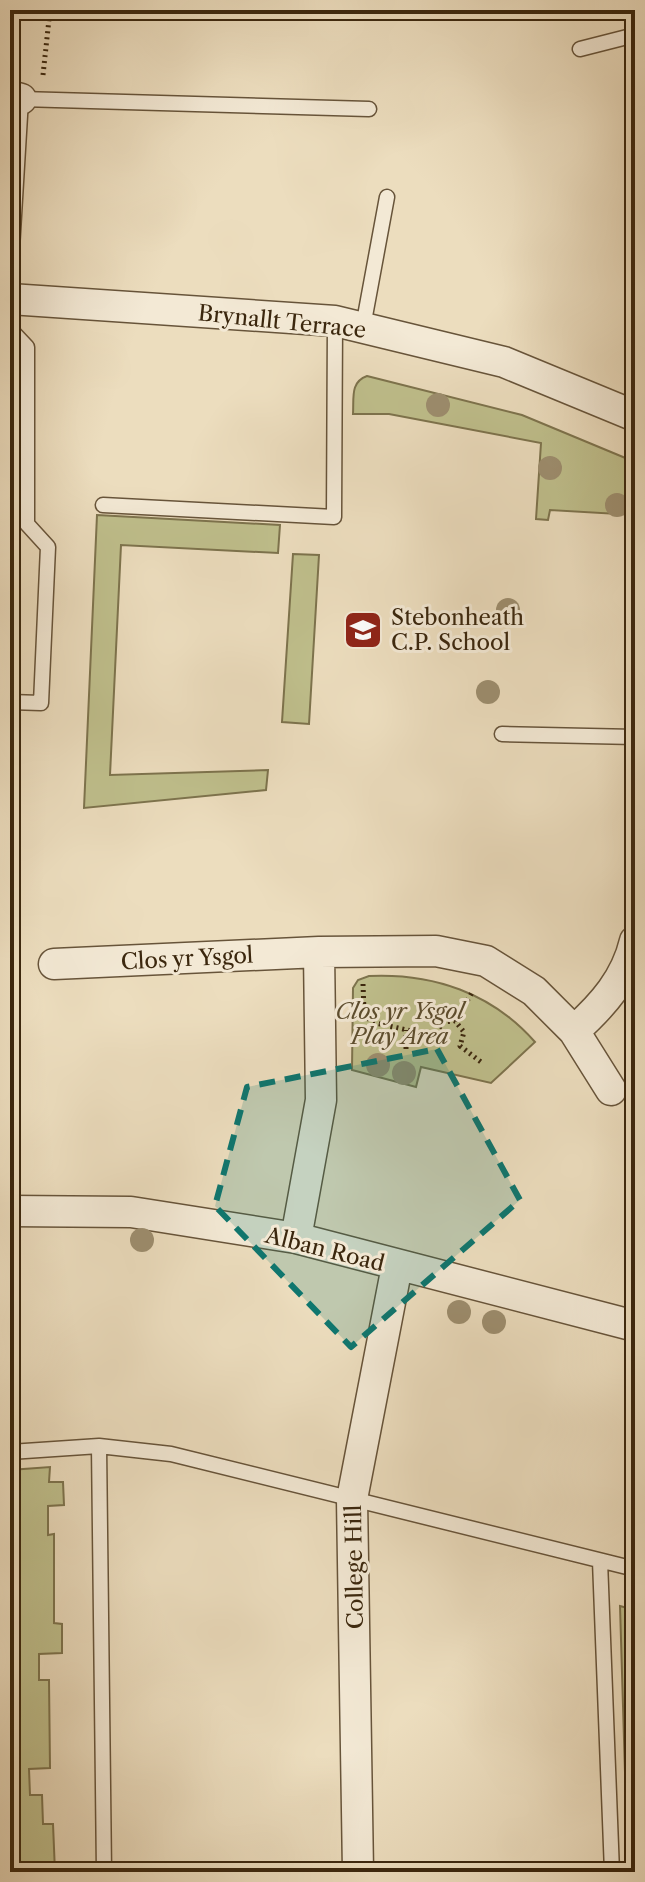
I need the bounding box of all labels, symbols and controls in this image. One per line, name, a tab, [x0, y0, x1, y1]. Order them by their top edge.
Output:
street label: Brynallt Terrace	[197, 299, 367, 344]
place label: Stebonheath C.P. School	[391, 604, 524, 656]
school or university icon: Stebonheath C.P. School	[342, 609, 384, 651]
street label: Clos yr Ysgol	[120, 942, 254, 975]
park label: Clos yr Ysgol Play Area	[335, 998, 467, 1050]
street label: Alban Road	[262, 1221, 387, 1277]
street label: College Hill	[340, 1504, 369, 1629]

